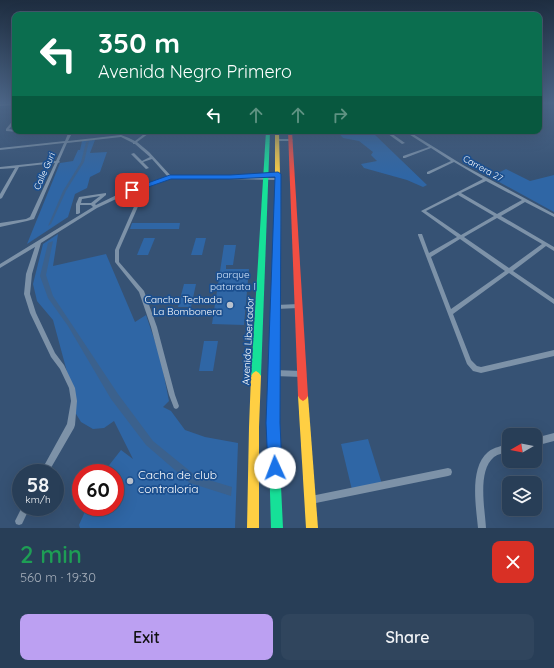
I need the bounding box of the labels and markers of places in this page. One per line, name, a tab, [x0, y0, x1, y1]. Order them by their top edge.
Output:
pin	[115, 173, 149, 207]
place label: Cancha Techada La Bombonera	[144, 293, 222, 318]
marker: Cancha Techada La Bombonera	[225, 300, 235, 310]
place label: Cacha de club contraloria	[138, 467, 217, 496]
marker: Cacha de club contraloria	[125, 476, 135, 486]

